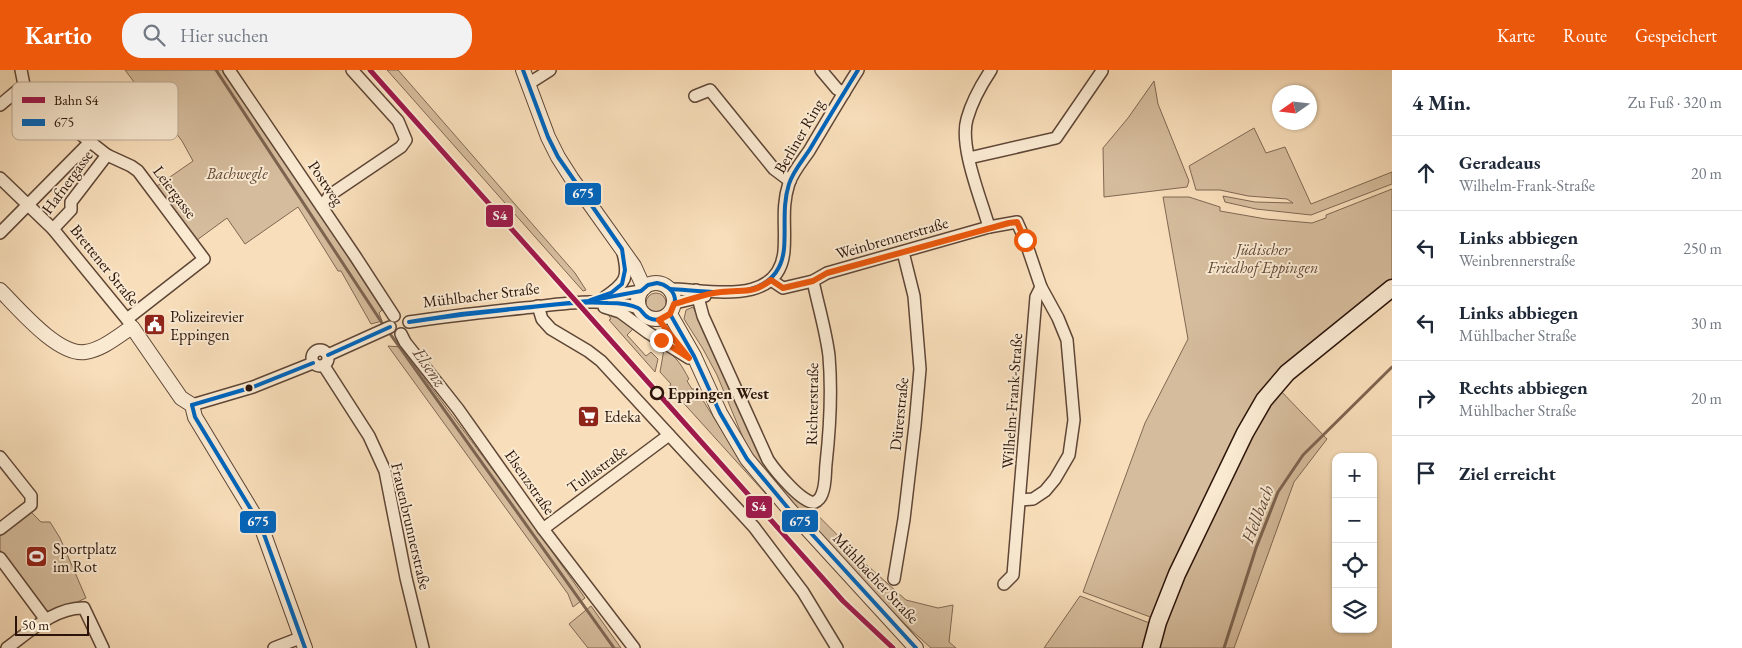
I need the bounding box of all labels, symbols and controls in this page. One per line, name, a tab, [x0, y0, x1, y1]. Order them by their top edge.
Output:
search box	[122, 13, 472, 58]
text: Kartio	[25, 20, 92, 51]
icon: search	[140, 21, 168, 49]
text: Hier suchen	[180, 23, 269, 48]
text: Karte	[1497, 24, 1535, 47]
text: Route	[1563, 24, 1607, 47]
text: Gespeichert	[1635, 24, 1717, 47]
legend	[12, 82, 178, 140]
north arrow	[1272, 85, 1317, 130]
text: 4 Min.	[1412, 89, 1471, 116]
text: Bahn S4	[54, 91, 99, 109]
text: Zu Fuß · 320 m	[1628, 92, 1722, 113]
street label: Berliner Ring	[769, 94, 829, 177]
text: 675	[54, 113, 74, 131]
street label: Hafnergasse	[37, 146, 97, 218]
text: Geradeaus	[1459, 150, 1541, 175]
street label: Postweg	[303, 156, 349, 210]
icon: ahead	[1412, 159, 1440, 187]
street label: Leiergasse	[148, 161, 202, 223]
park label: Bachwegle	[205, 163, 268, 184]
text: 20 m	[1691, 163, 1722, 184]
text: Wilhelm-Frank-Straße	[1459, 175, 1595, 196]
line badge: 675	[564, 182, 602, 206]
text: 675	[572, 184, 594, 202]
line badge: S4	[485, 204, 514, 228]
text: S4	[493, 206, 508, 224]
street label: Weinbrennerstraße	[833, 212, 951, 264]
street label: Brettener Straße	[66, 220, 144, 310]
text: Links abbiegen	[1459, 225, 1578, 250]
route start	[1014, 229, 1037, 252]
icon: left	[1412, 234, 1440, 262]
text: 250 m	[1683, 238, 1722, 259]
park label: Jüdischer Friedhof Eppingen	[1207, 239, 1318, 278]
text: Weinbrennerstraße	[1459, 250, 1575, 271]
street label: Mühlbacher Straße	[422, 277, 540, 313]
text: Links abbiegen	[1459, 300, 1578, 325]
place label: Polizeirevier Eppingen	[170, 306, 244, 345]
icon: left	[1412, 309, 1440, 337]
public building icon: Polizeirevier Eppingen	[142, 313, 166, 337]
text: 30 m	[1691, 313, 1722, 334]
text: Mühlbacher Straße	[1459, 325, 1576, 346]
route end	[650, 329, 673, 352]
street label: Wilhelm-Frank-Straße	[997, 332, 1027, 470]
water label: Elsenz	[408, 342, 452, 392]
street label: Richterstraße	[801, 362, 823, 446]
text: Rechts abbiegen	[1459, 375, 1588, 400]
street label: Dürerstraße	[885, 376, 913, 452]
unlabelled marker	[244, 383, 254, 393]
place label: Eppingen West	[668, 383, 769, 404]
icon: right	[1412, 384, 1440, 412]
marker: Eppingen West	[650, 386, 664, 400]
text: 20 m	[1691, 388, 1722, 409]
text: Mühlbacher Straße	[1459, 400, 1576, 421]
supermarket icon: Edeka	[576, 404, 600, 428]
place label: Edeka	[604, 406, 641, 427]
street label: Tullastraße	[563, 440, 631, 498]
street label: Elsenzstraße	[500, 445, 560, 519]
map controls	[1332, 453, 1377, 633]
button: +	[1332, 453, 1377, 498]
icon: arrive	[1412, 459, 1440, 487]
street label: Frauenbrunnerstraße	[386, 460, 436, 592]
text: Ziel erreicht	[1459, 461, 1556, 486]
water label: Hellbach	[1235, 482, 1279, 547]
line badge: S4	[745, 495, 773, 519]
text: S4	[752, 497, 767, 515]
button: −	[1332, 498, 1377, 543]
line badge: 675	[781, 509, 819, 533]
line badge: 675	[239, 510, 277, 534]
text: 675	[247, 512, 269, 530]
text: 675	[789, 512, 811, 530]
street label: Mühlbacher Straße	[828, 528, 924, 628]
place label: Sportplatz im Rot	[53, 538, 116, 577]
button: locate	[1332, 543, 1377, 588]
sports icon: Sportplatz im Rot	[25, 545, 49, 569]
button: layers	[1332, 588, 1377, 633]
scale bar	[15, 613, 89, 636]
text: 50 m	[22, 616, 49, 634]

